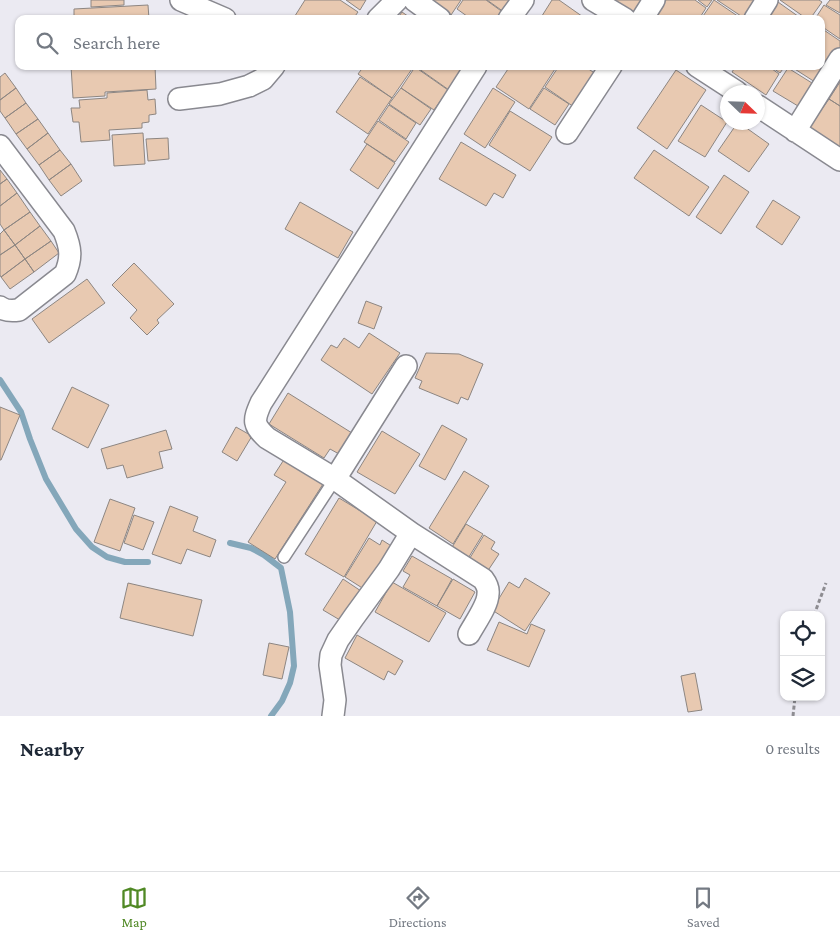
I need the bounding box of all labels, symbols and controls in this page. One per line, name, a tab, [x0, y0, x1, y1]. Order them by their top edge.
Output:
search box	[15, 15, 825, 70]
icon: search	[33, 29, 61, 57]
text: Search here	[73, 32, 160, 53]
north arrow	[720, 85, 765, 130]
map controls	[780, 611, 825, 701]
button: locate	[780, 611, 825, 656]
button: layers	[780, 656, 825, 701]
text: Nearby	[20, 737, 84, 761]
text: 0 results	[765, 740, 820, 757]
tab: Map	[120, 884, 148, 930]
tab: Directions	[389, 884, 447, 930]
tab: Saved	[687, 884, 720, 930]

